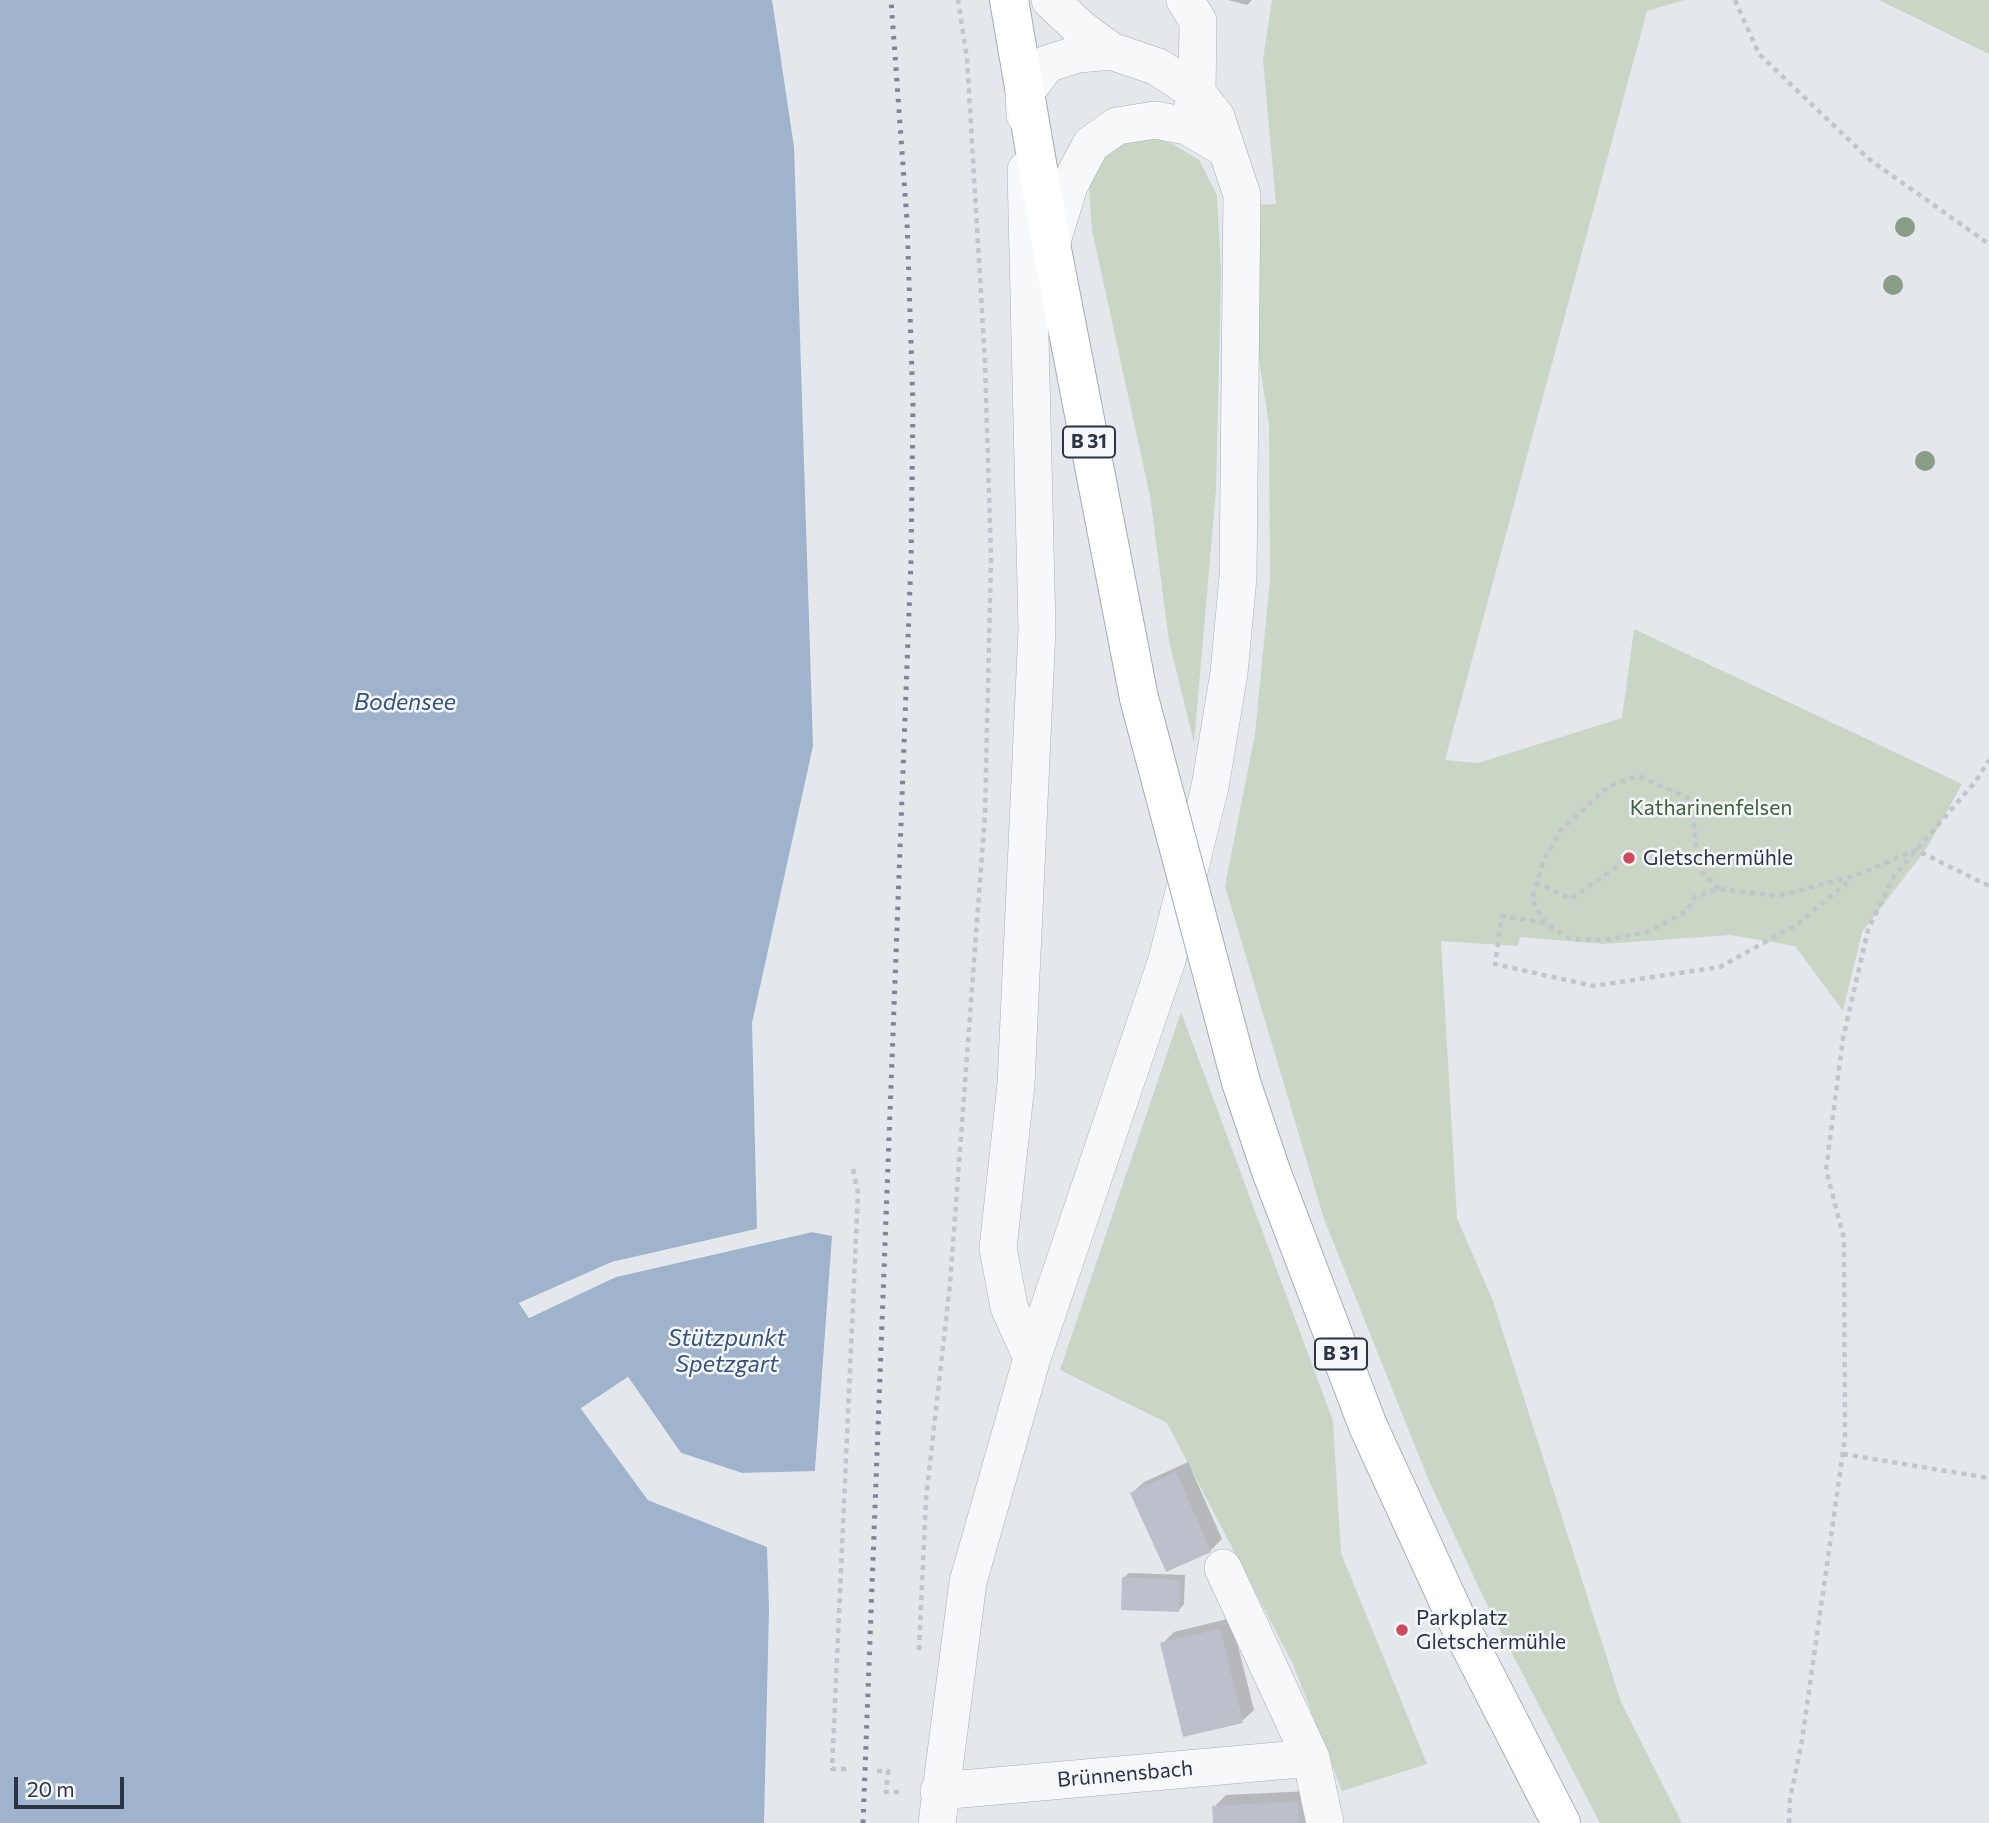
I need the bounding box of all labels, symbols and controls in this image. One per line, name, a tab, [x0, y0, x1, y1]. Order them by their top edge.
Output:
road number: B 31	[1063, 426, 1115, 458]
water label: Bodensee	[354, 688, 456, 716]
park label: Katharinenfelsen	[1630, 795, 1792, 821]
place label: Gletschermühle	[1643, 845, 1793, 871]
marker: Gletschermühle	[1621, 850, 1637, 866]
water label: Stützpunkt Spetzgart	[668, 1324, 786, 1378]
road number: B 31	[1315, 1338, 1367, 1370]
place label: Parkplatz Gletschermühle	[1416, 1605, 1566, 1655]
marker: Parkplatz Gletschermühle	[1394, 1622, 1410, 1638]
street label: Brünnensbach	[1056, 1756, 1194, 1792]
scale bar	[18, 1764, 128, 1808]
text: 20 m	[27, 1776, 75, 1801]

